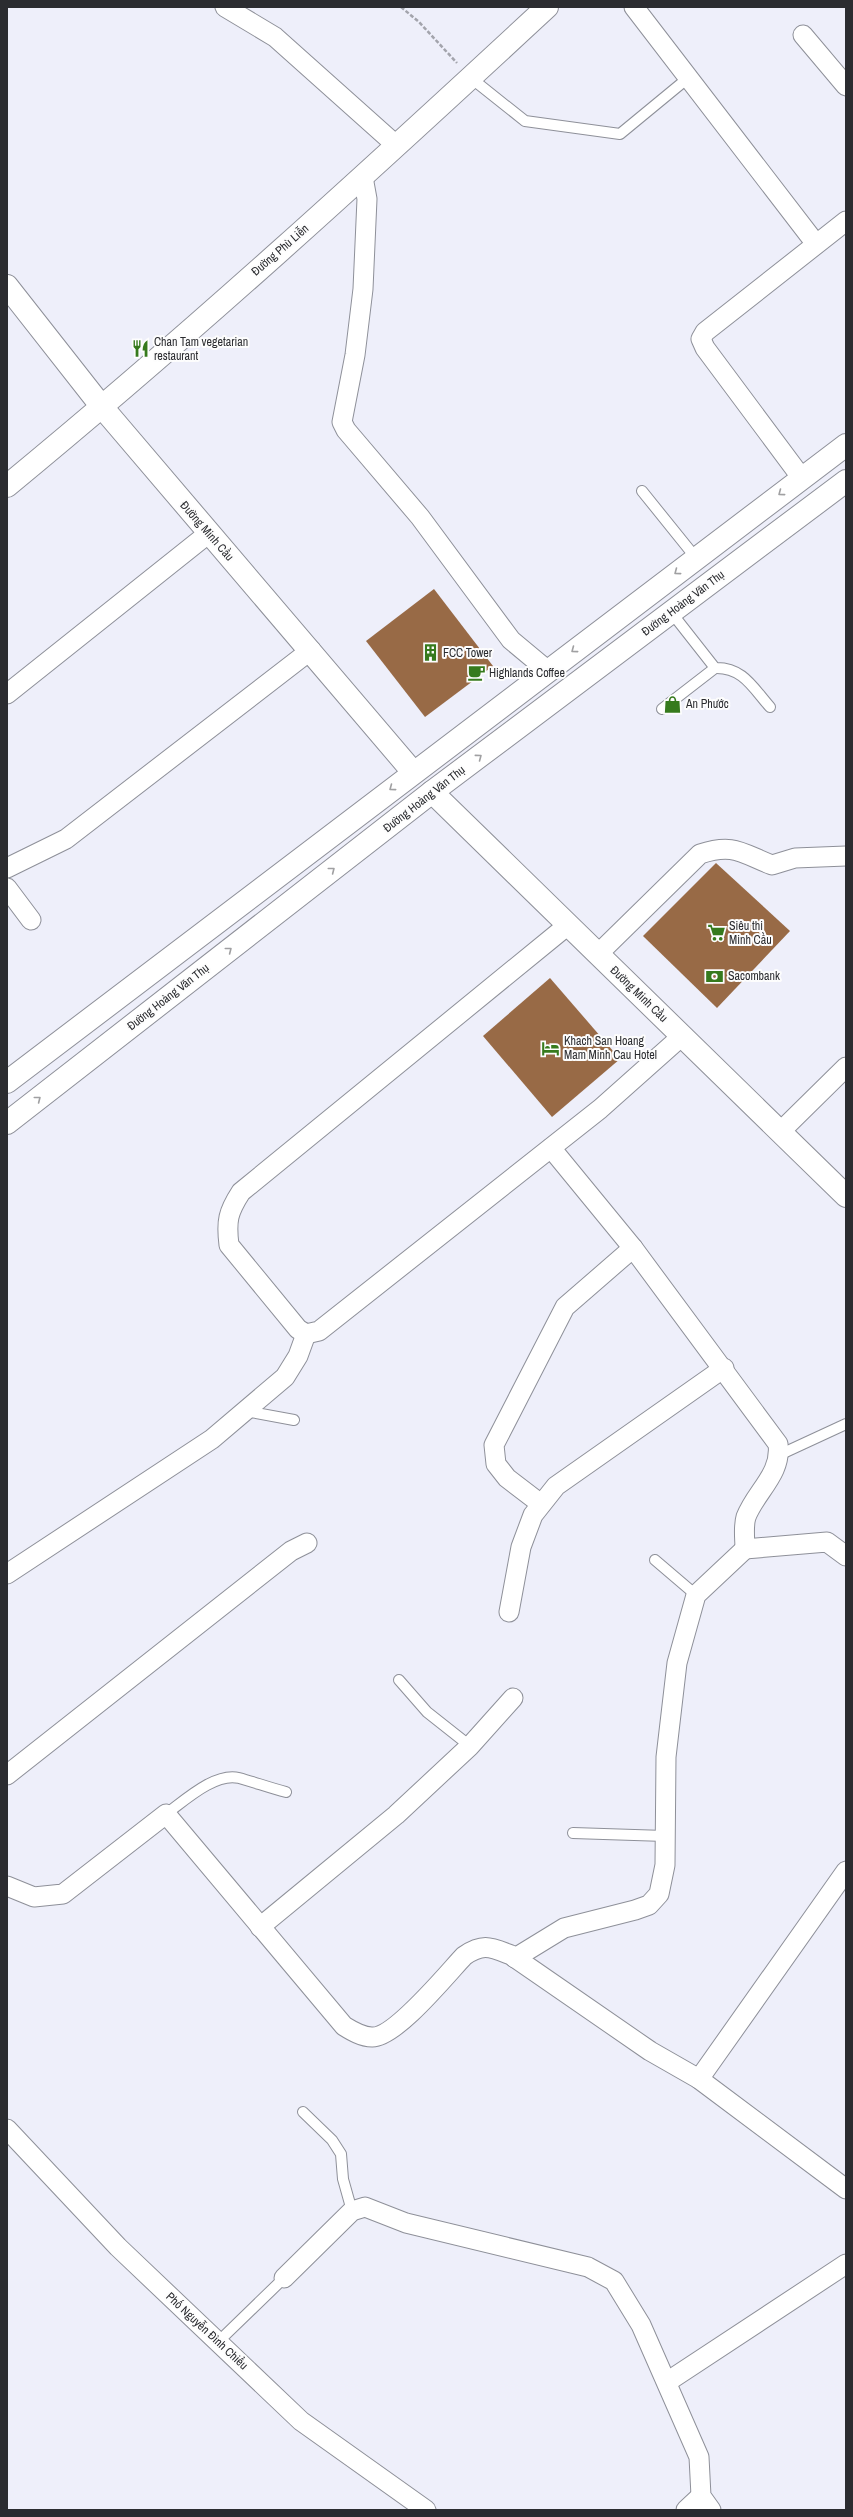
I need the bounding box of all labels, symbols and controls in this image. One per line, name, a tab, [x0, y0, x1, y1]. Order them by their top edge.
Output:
street label: Đường Phù Liễn	[248, 221, 312, 279]
place label: Chan Tam vegetarian restaurant	[154, 334, 248, 364]
restaurant icon: Chan Tam vegetarian restaurant	[131, 339, 151, 359]
one-way arrow	[778, 488, 785, 495]
street label: Đường Minh Cầu	[177, 498, 237, 564]
street label: Đường Hoàng Văn Thụ	[638, 567, 728, 639]
one-way arrow	[675, 567, 682, 574]
building icon: FCC Tower	[420, 643, 440, 663]
place label: FCC Tower	[443, 645, 493, 661]
one-way arrow	[571, 645, 578, 652]
cafe icon: Highlands Coffee	[466, 663, 486, 683]
place label: Highlands Coffee	[489, 665, 565, 681]
shop icon: An Phước	[663, 694, 683, 714]
place label: An Phước	[685, 696, 729, 712]
one-way arrow	[474, 755, 481, 762]
street label: Đường Hoàng Văn Thụ	[380, 762, 468, 836]
one-way arrow	[389, 783, 396, 790]
one-way arrow	[327, 868, 334, 875]
place label: Siêu thị Minh Cầu	[729, 918, 772, 948]
supermarket icon: Siêu thị Minh Cầu	[706, 923, 726, 943]
one-way arrow	[224, 948, 231, 955]
street label: Đường Hoàng Văn Thụ	[124, 960, 212, 1034]
street label: Đường Minh Cầu	[607, 962, 671, 1026]
bank icon: Sacombank	[705, 966, 725, 986]
place label: Sacombank	[728, 968, 780, 984]
place label: Khach San Hoang Mam Minh Cau Hotel	[564, 1033, 657, 1063]
hotel icon: Khach San Hoang Mam Minh Cau Hotel	[541, 1038, 561, 1058]
one-way arrow	[33, 1096, 40, 1103]
street label: Phố Nguyễn Đình Chiểu	[163, 2289, 251, 2373]

